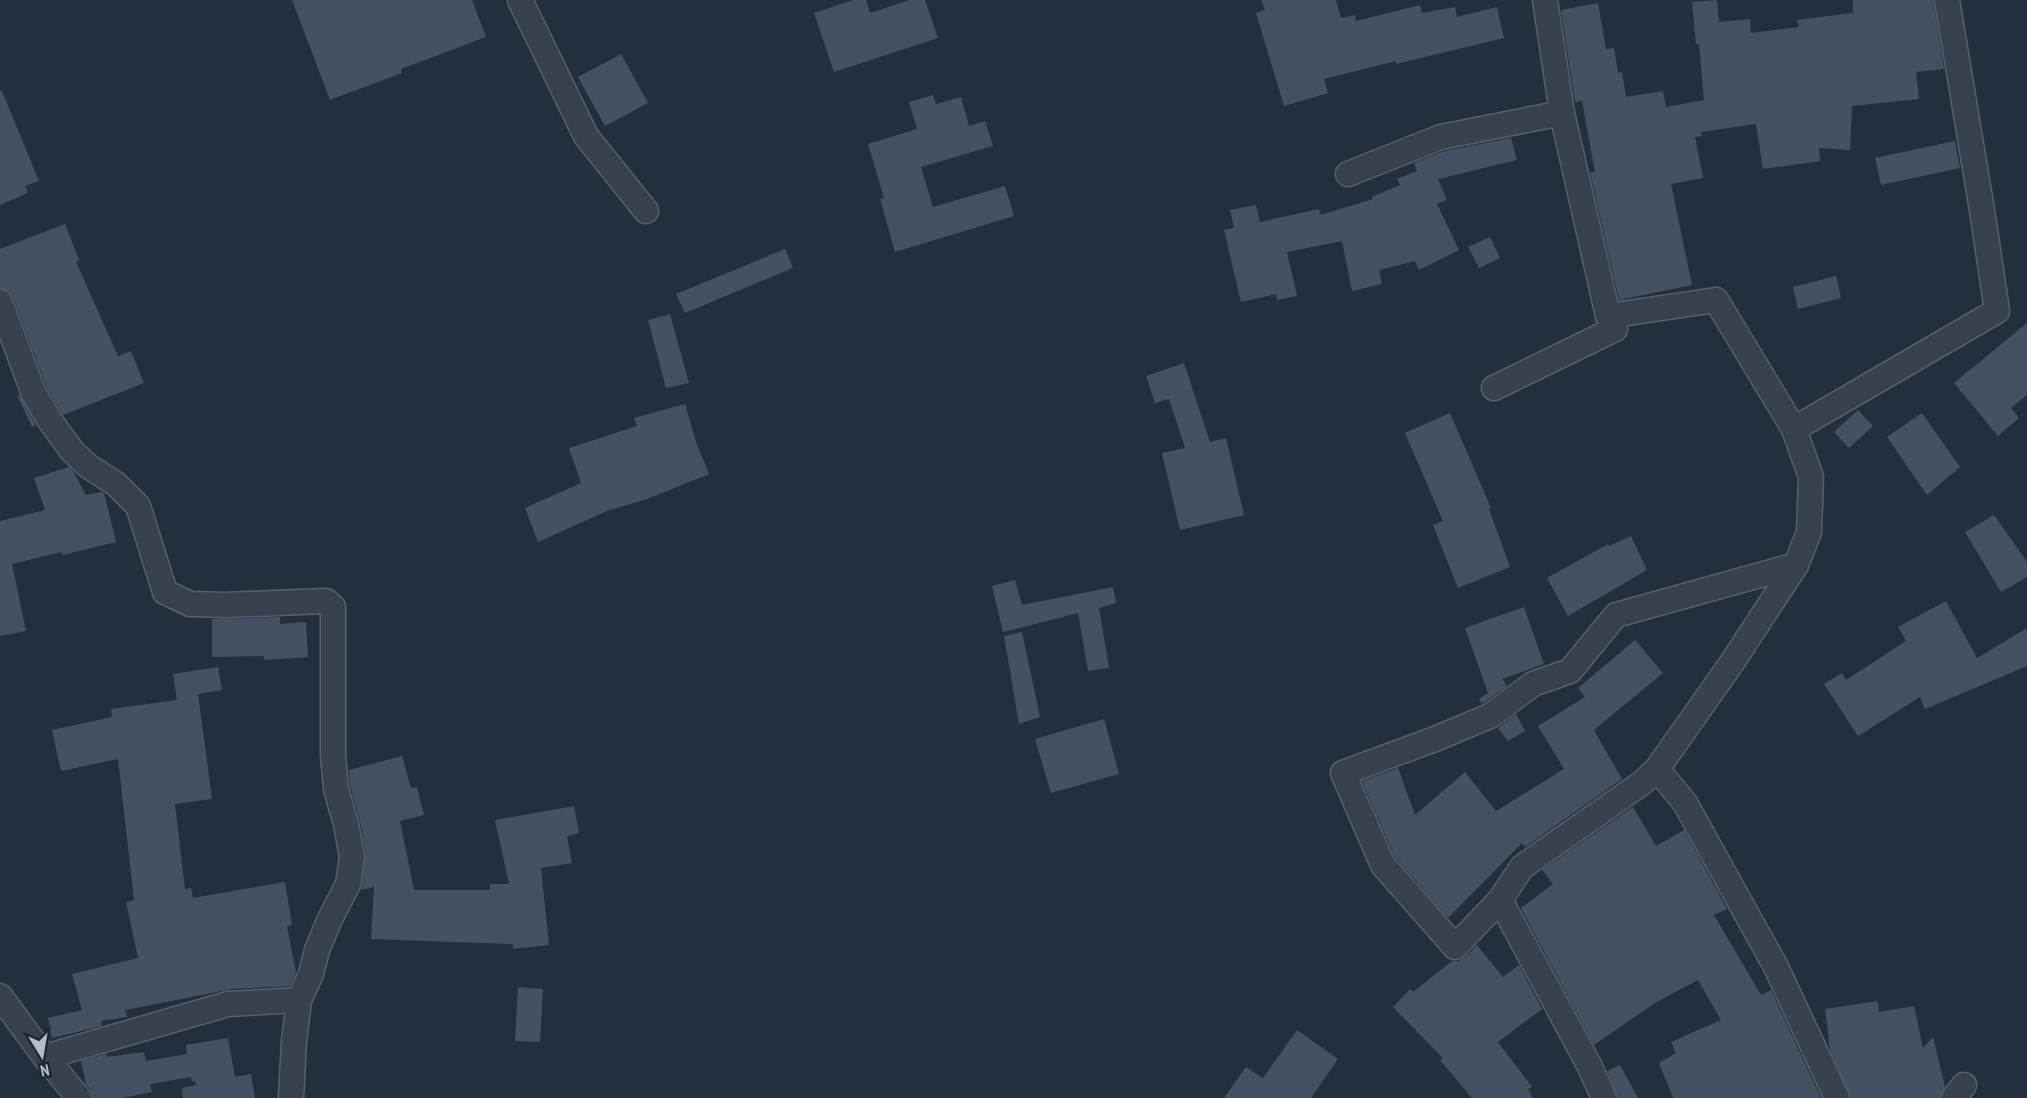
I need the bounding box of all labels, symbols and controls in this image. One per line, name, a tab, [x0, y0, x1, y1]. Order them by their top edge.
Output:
north arrow	[12, 1026, 72, 1086]
text: N	[39, 1060, 51, 1081]

